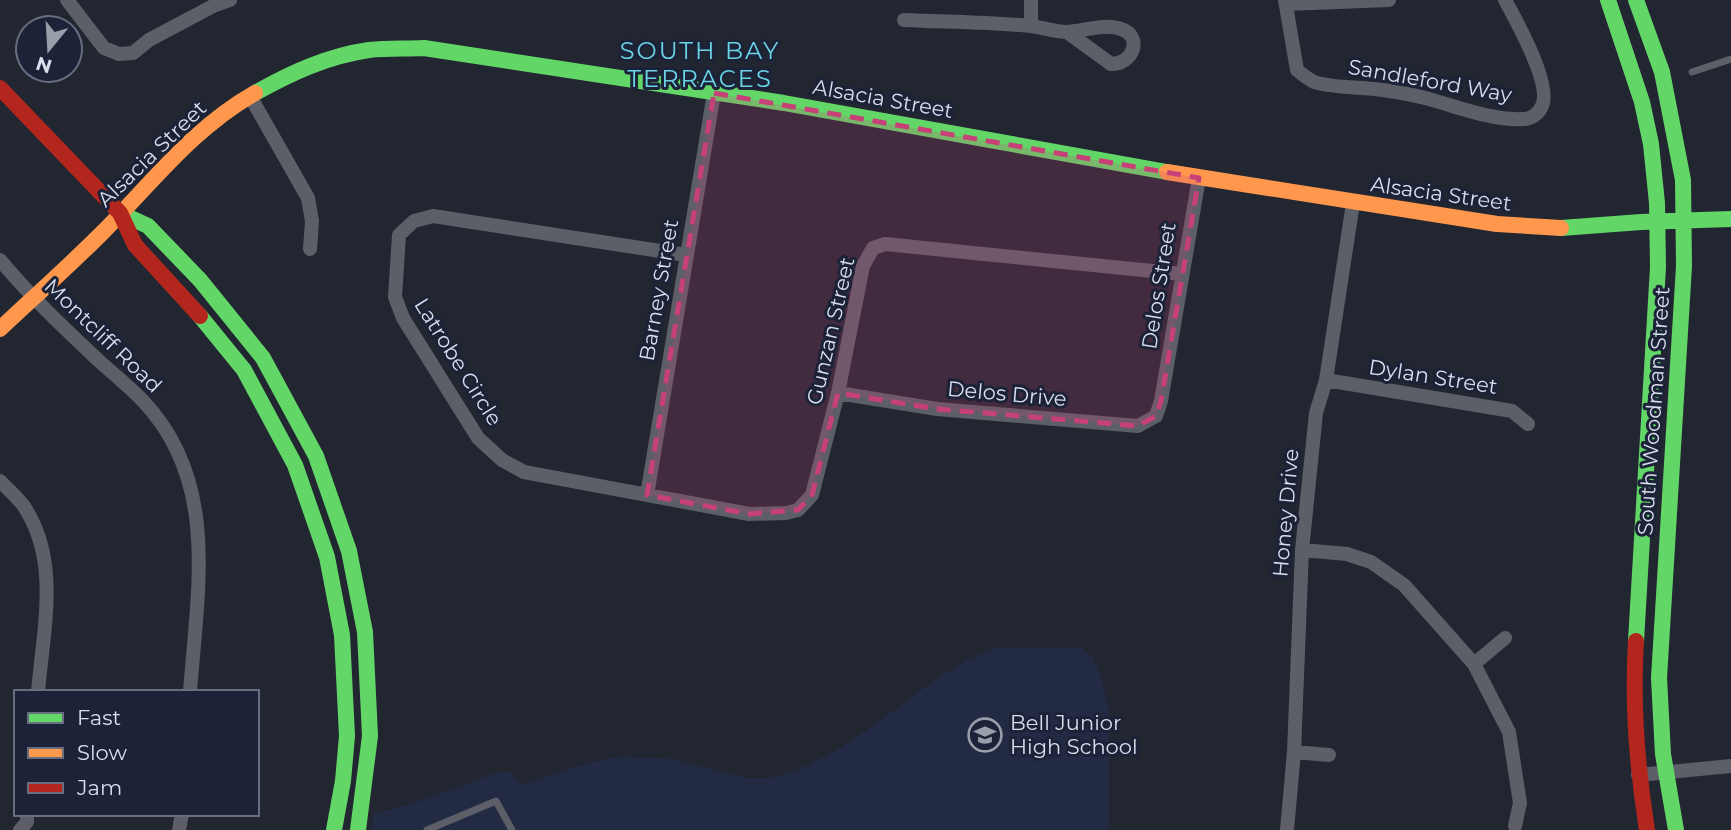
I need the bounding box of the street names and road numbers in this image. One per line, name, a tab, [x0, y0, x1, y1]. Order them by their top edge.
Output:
street label: Sandleford Way	[1346, 54, 1514, 107]
street label: Alsacia Street	[811, 74, 955, 123]
street label: Alsacia Street	[92, 95, 211, 212]
street label: Alsacia Street	[1369, 171, 1513, 216]
street label: Barney Street	[634, 217, 683, 363]
street label: Delos Street	[1136, 221, 1181, 351]
street label: Gunzan Street	[801, 255, 860, 407]
street label: Montcliff Road	[40, 273, 167, 398]
street label: South Woodman Street	[1632, 286, 1675, 536]
street label: Latrobe Circle	[409, 293, 508, 430]
street label: Dylan Street	[1367, 354, 1499, 399]
street label: Delos Drive	[946, 376, 1068, 411]
street label: Honey Drive	[1267, 448, 1304, 578]

